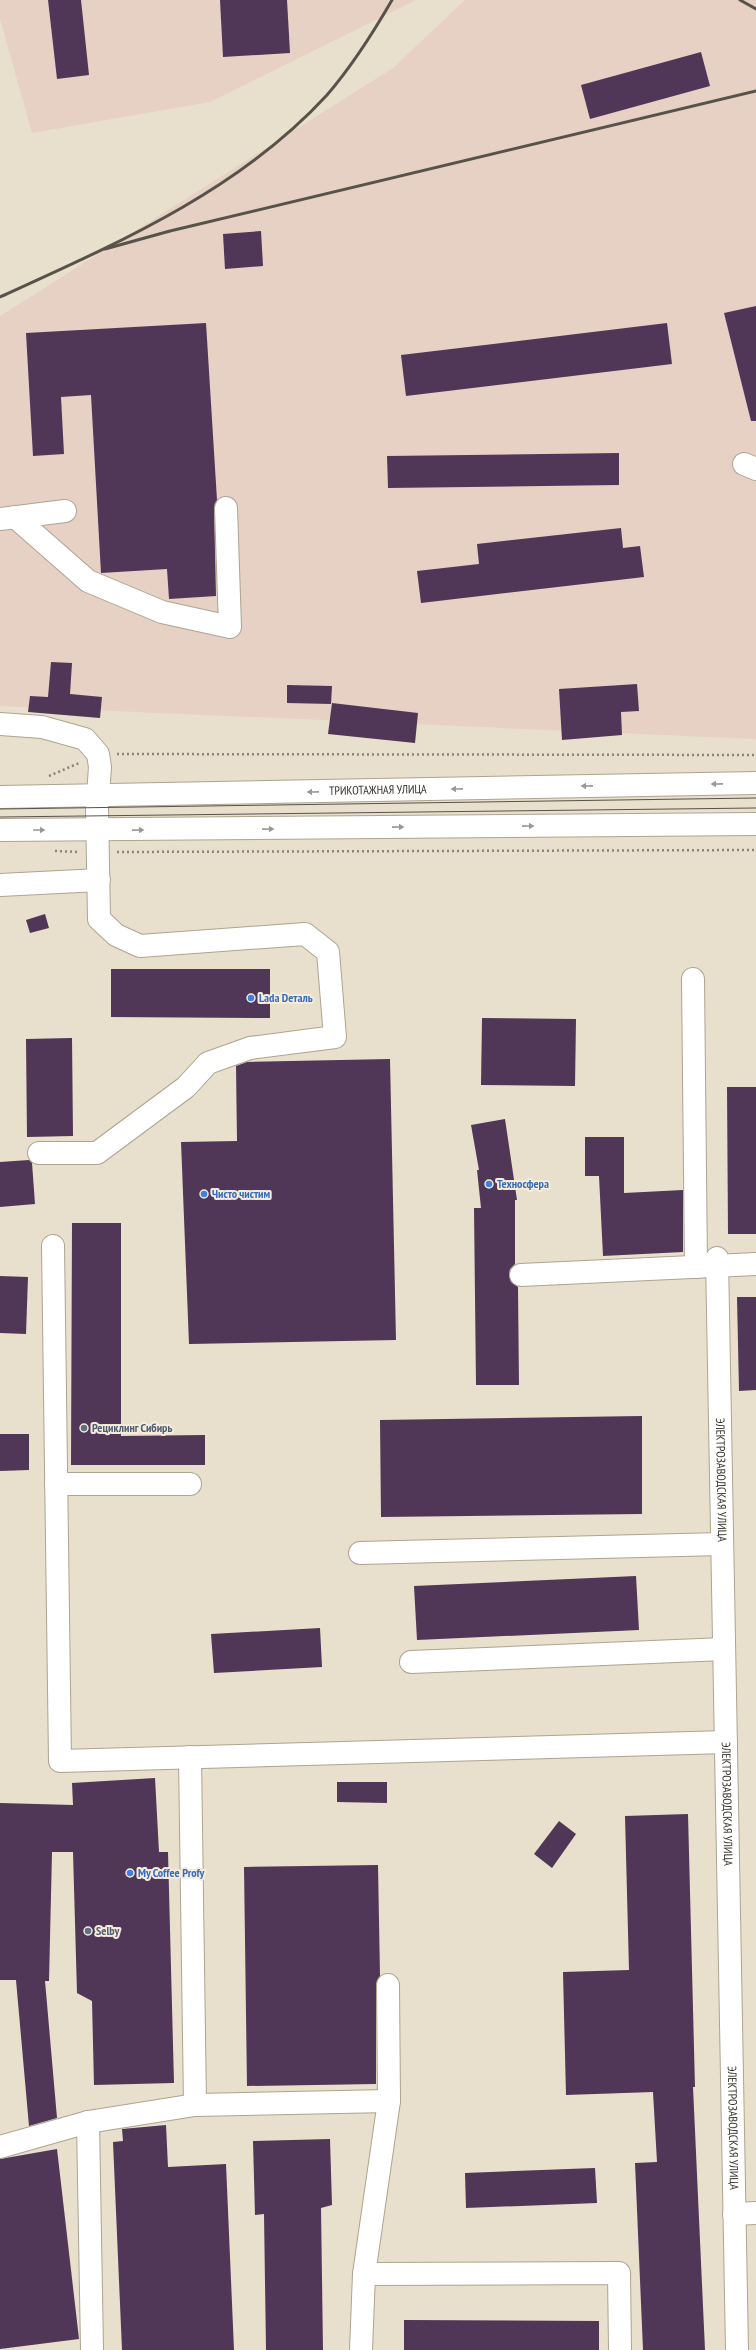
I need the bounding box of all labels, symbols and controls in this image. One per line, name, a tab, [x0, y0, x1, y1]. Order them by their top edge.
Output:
street label: ТРИКОТАЖНАЯ УЛИЦА	[329, 781, 427, 798]
one-way arrow	[710, 781, 723, 787]
one-way arrow	[580, 783, 593, 789]
one-way arrow	[450, 786, 463, 792]
one-way arrow	[306, 789, 319, 795]
one-way arrow	[522, 823, 535, 829]
one-way arrow	[392, 824, 405, 830]
one-way arrow	[262, 826, 275, 832]
one-way arrow	[33, 827, 46, 833]
one-way arrow	[132, 827, 145, 833]
place label: Lada Dеталь	[259, 990, 313, 1005]
marker: Lada Dеталь	[246, 993, 256, 1003]
place label: Техносфера	[497, 1176, 549, 1191]
marker: Техносфера	[484, 1179, 494, 1189]
place label: Чисто чистим	[212, 1186, 271, 1201]
marker: Чисто чистим	[199, 1189, 209, 1199]
street label: ЭЛЕКТРОЗАВОДСКАЯ УЛИЦА	[713, 1418, 730, 1542]
place label: Рециклинг Сибирь	[92, 1420, 172, 1435]
marker: Рециклинг Сибирь	[79, 1423, 89, 1433]
street label: ЭЛЕКТРОЗАВОДСКАЯ УЛИЦА	[719, 1742, 736, 1866]
place label: My Coffee Profy	[138, 1865, 204, 1880]
marker: My Coffee Profy	[125, 1868, 135, 1878]
place label: Selby	[96, 1923, 120, 1938]
marker: Selby	[83, 1926, 93, 1936]
street label: ЭЛЕКТРОЗАВОДСКАЯ УЛИЦА	[725, 2066, 742, 2190]

